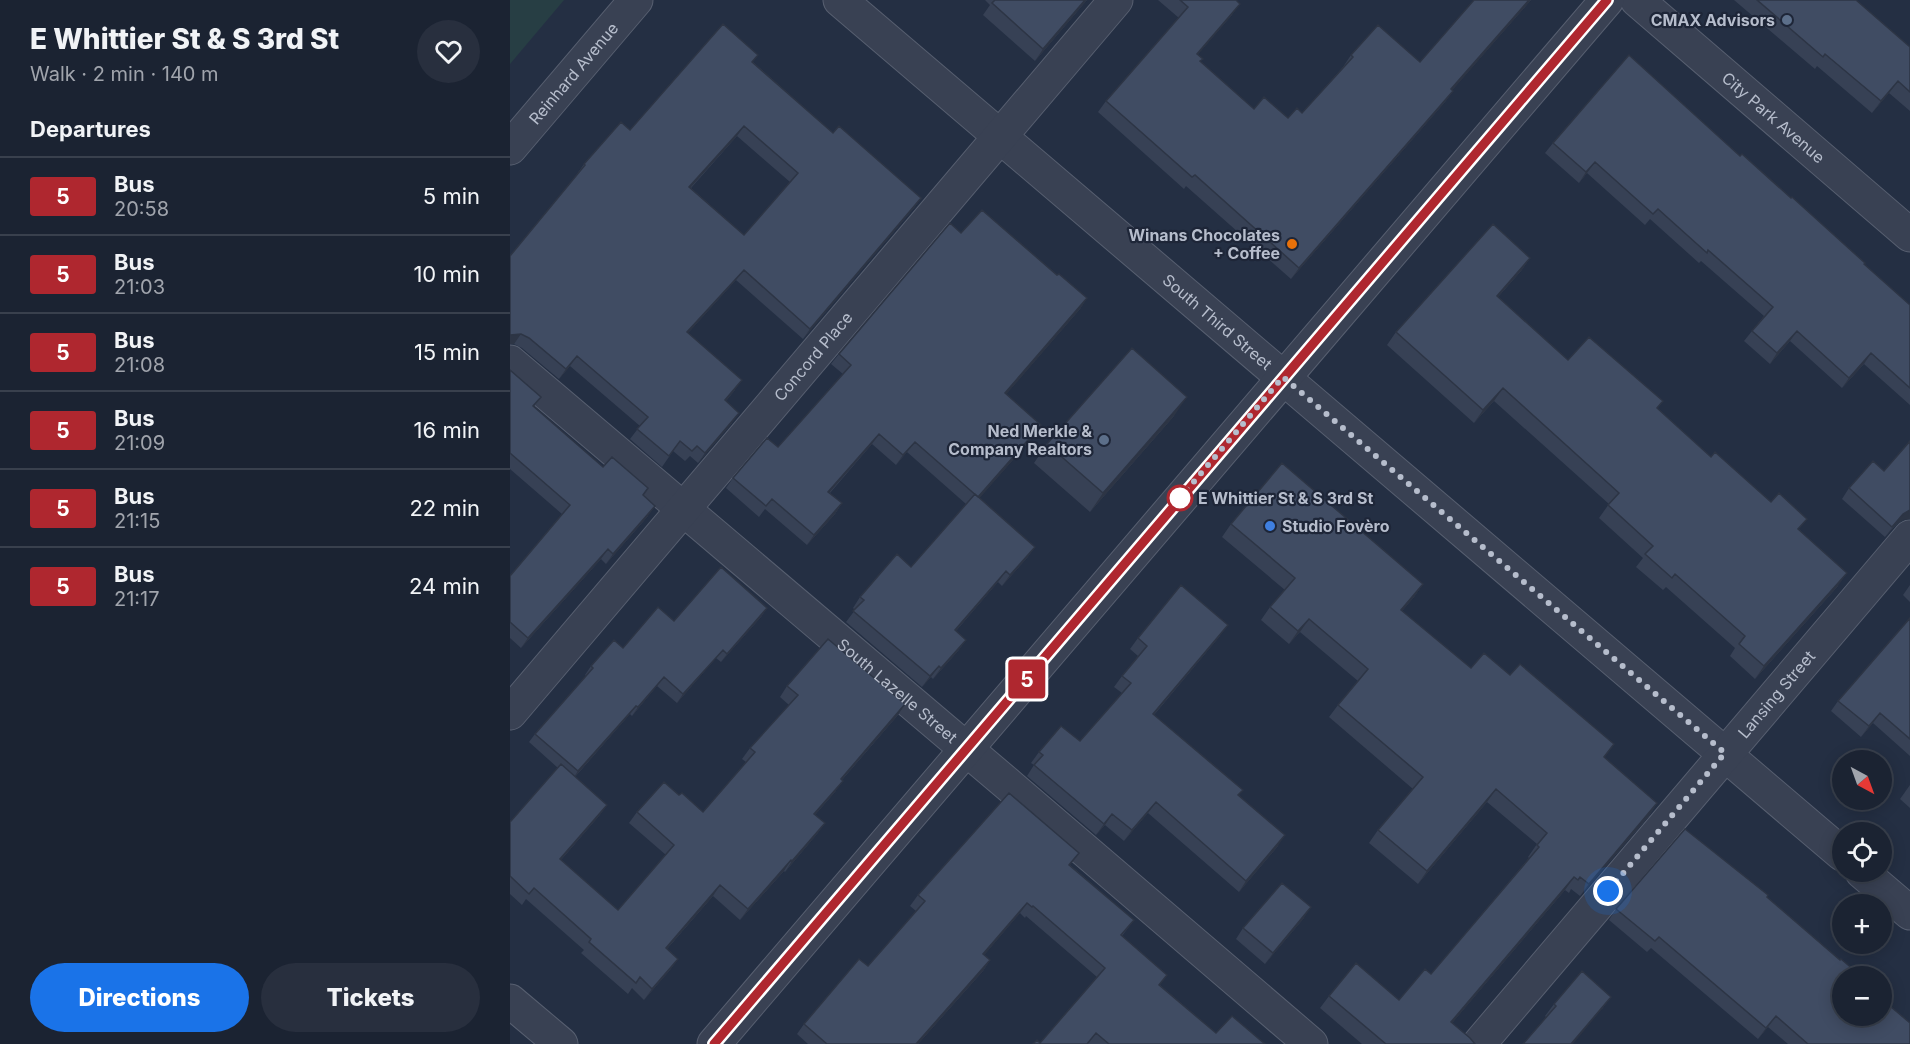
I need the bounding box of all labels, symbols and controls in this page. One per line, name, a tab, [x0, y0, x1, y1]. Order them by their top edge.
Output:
place label: CMAX Advisors	[1651, 10, 1775, 30]
marker: CMAX Advisors	[1780, 13, 1794, 27]
street label: Reinhard Avenue	[525, 18, 622, 128]
button: heart	[417, 20, 480, 83]
text: E Whittier St & S 3rd St	[30, 22, 339, 56]
text: Walk · 2 min · 140 m	[30, 62, 219, 86]
street label: City Park Avenue	[1718, 68, 1829, 167]
text: Departures	[30, 116, 151, 142]
text: Bus	[114, 171, 155, 197]
text: 5 min	[423, 183, 480, 209]
text: 5	[56, 184, 70, 209]
text: 20:58	[114, 197, 169, 221]
place label: Winans Chocolates + Coffee	[1128, 225, 1280, 263]
marker: Winans Chocolates + Coffee	[1285, 237, 1299, 251]
text: Bus	[114, 249, 155, 275]
text: 10 min	[413, 261, 480, 287]
text: 5	[56, 262, 70, 287]
street label: South Third Street	[1159, 270, 1276, 374]
text: 21:03	[114, 275, 165, 299]
street label: Concord Place	[769, 308, 857, 405]
text: Bus	[114, 327, 155, 353]
text: 15 min	[414, 339, 480, 365]
text: 5	[56, 340, 70, 365]
text: 21:08	[114, 353, 165, 377]
text: Bus	[114, 405, 155, 431]
text: 16 min	[414, 417, 480, 443]
text: 5	[56, 418, 70, 443]
place label: Ned Merkle & Company Realtors	[948, 421, 1092, 459]
text: 21:09	[114, 431, 165, 455]
marker: Ned Merkle & Company Realtors	[1097, 433, 1111, 447]
text: Bus	[114, 483, 155, 509]
marker: E Whittier St & S 3rd St	[1167, 485, 1193, 511]
place label: E Whittier St & S 3rd St	[1198, 488, 1373, 508]
text: 22 min	[409, 495, 480, 521]
text: 5	[56, 496, 70, 521]
text: 21:15	[114, 509, 160, 533]
place label: Studio Fovèro	[1282, 516, 1390, 536]
marker: Studio Fovèro	[1263, 519, 1277, 533]
text: Bus	[114, 561, 155, 587]
text: 24 min	[409, 573, 480, 599]
text: 5	[56, 574, 70, 599]
text: 21:17	[114, 587, 160, 611]
street label: South Lazelle Street	[833, 634, 962, 747]
street label: Lansing Street	[1733, 646, 1819, 742]
line badge: 5	[1008, 660, 1046, 698]
text: 5	[1020, 667, 1034, 692]
north arrow	[1832, 750, 1892, 810]
map controls	[1832, 750, 1892, 1026]
button: locate	[1832, 822, 1892, 882]
your location	[1593, 876, 1623, 906]
button: +	[1832, 894, 1892, 954]
button: Directions	[30, 963, 249, 1032]
button: Tickets	[261, 963, 480, 1032]
button: −	[1832, 966, 1892, 1026]

